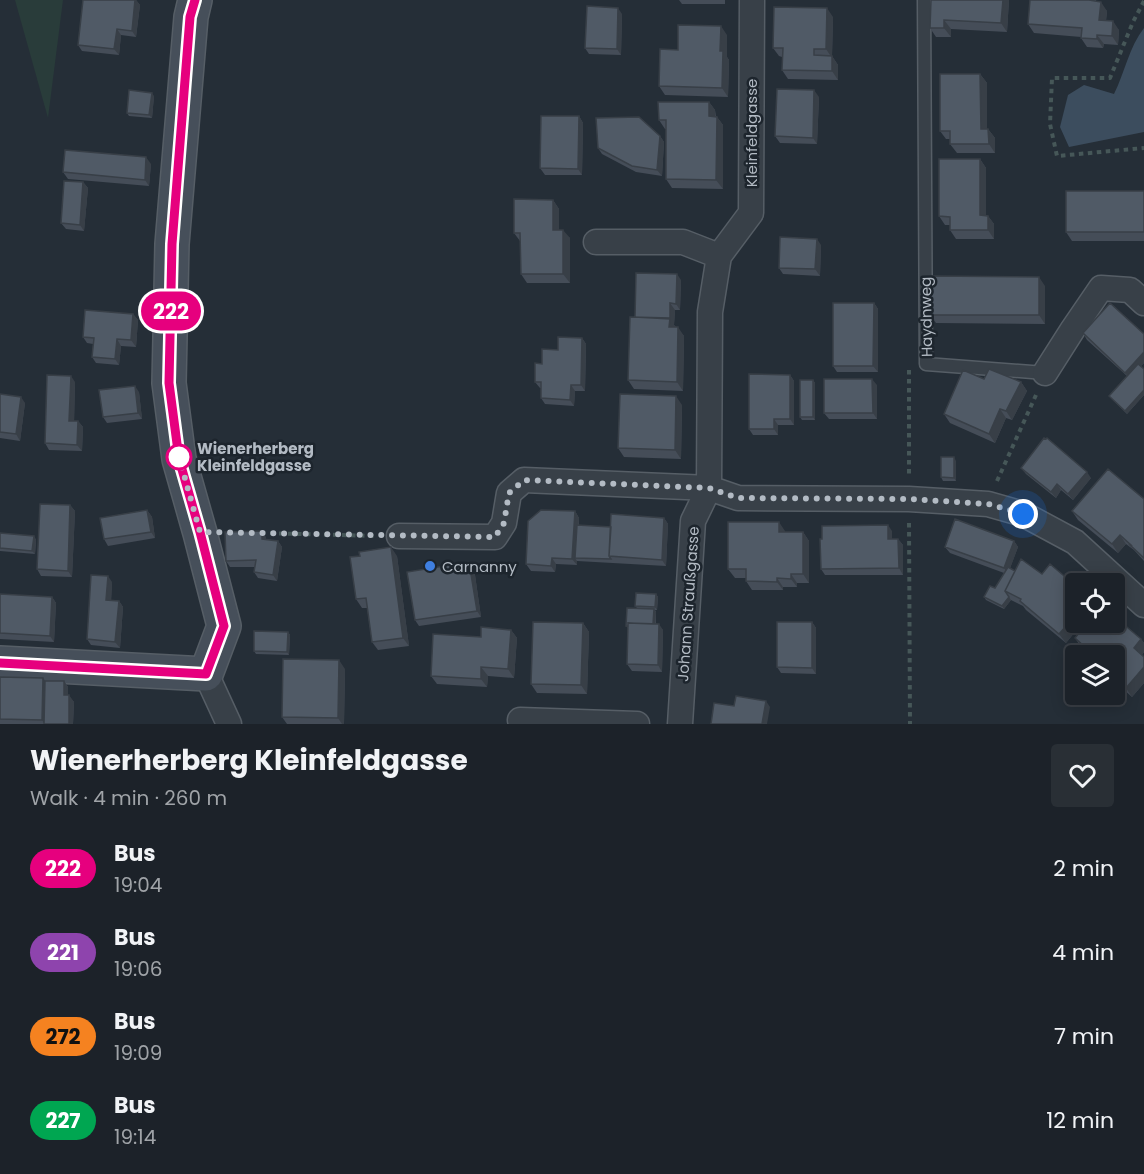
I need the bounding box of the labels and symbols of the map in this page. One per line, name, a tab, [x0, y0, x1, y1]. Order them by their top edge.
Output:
street label: Kleinfeldgasse	[741, 79, 762, 187]
street label: Haydnweg	[915, 277, 937, 357]
line badge: 222	[136, 292, 206, 330]
place label: Wienerherberg Kleinfeldgasse	[197, 438, 314, 476]
marker: Wienerherberg Kleinfeldgasse	[166, 444, 192, 470]
your location	[1008, 499, 1038, 529]
street label: Johann Straußgasse	[672, 526, 704, 682]
place label: Carnanny	[442, 556, 517, 577]
marker: Carnanny	[423, 559, 437, 573]

